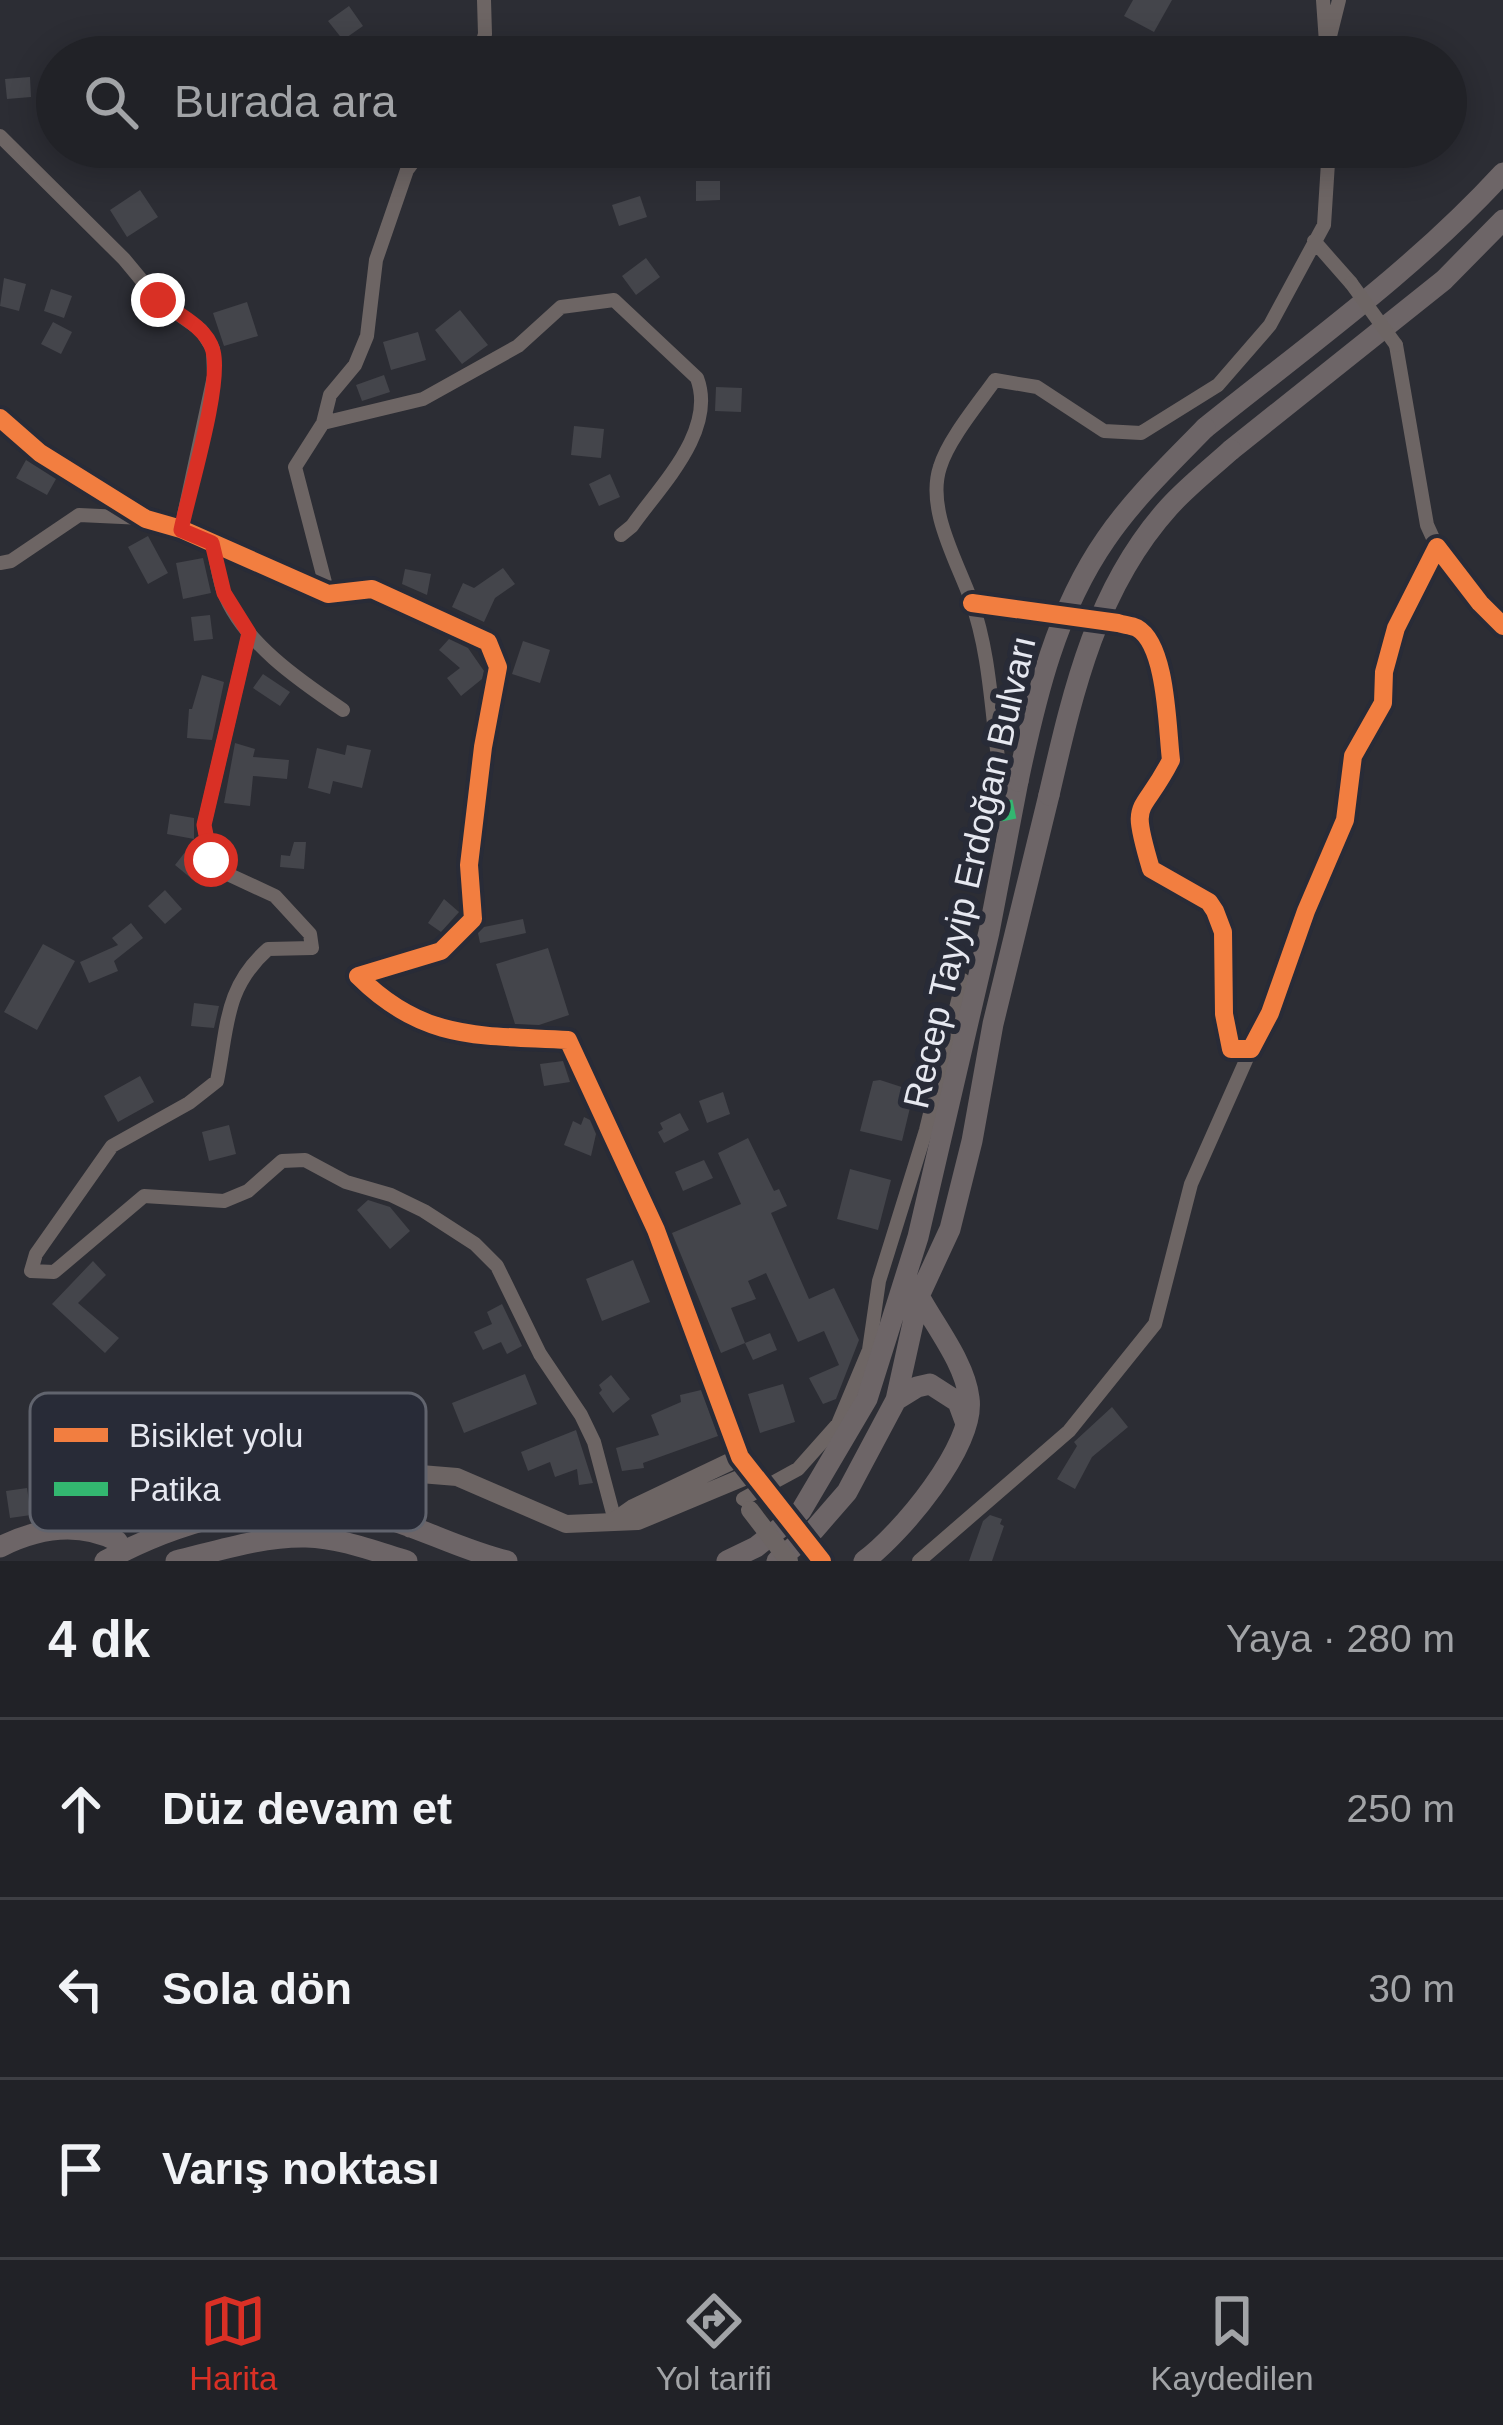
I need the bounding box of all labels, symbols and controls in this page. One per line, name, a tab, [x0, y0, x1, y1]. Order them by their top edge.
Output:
search box	[36, 36, 1467, 168]
icon: search	[78, 69, 144, 135]
text: Burada ara	[174, 76, 397, 127]
route end	[131, 273, 185, 327]
street label: Recep Tayyip Erdoğan Bulvarı	[895, 632, 1044, 1112]
route start	[184, 833, 238, 887]
legend	[30, 1393, 426, 1531]
text: Bisiklet yolu	[129, 1417, 303, 1454]
text: Patika	[129, 1471, 221, 1508]
text: 4 dk	[48, 1611, 150, 1668]
text: Yaya · 280 m	[1226, 1617, 1455, 1660]
icon: ahead	[48, 1776, 114, 1842]
text: Düz devam et	[162, 1783, 452, 1834]
text: 250 m	[1347, 1787, 1455, 1830]
icon: left	[48, 1956, 114, 2022]
text: Sola dön	[162, 1963, 352, 2014]
text: 30 m	[1368, 1967, 1455, 2010]
icon: arrive	[48, 2136, 114, 2202]
text: Varış noktası	[162, 2143, 440, 2194]
tab: Harita	[189, 2288, 277, 2398]
tab: Yol tarifi	[656, 2288, 772, 2398]
tab: Kaydedilen	[1150, 2288, 1314, 2398]

